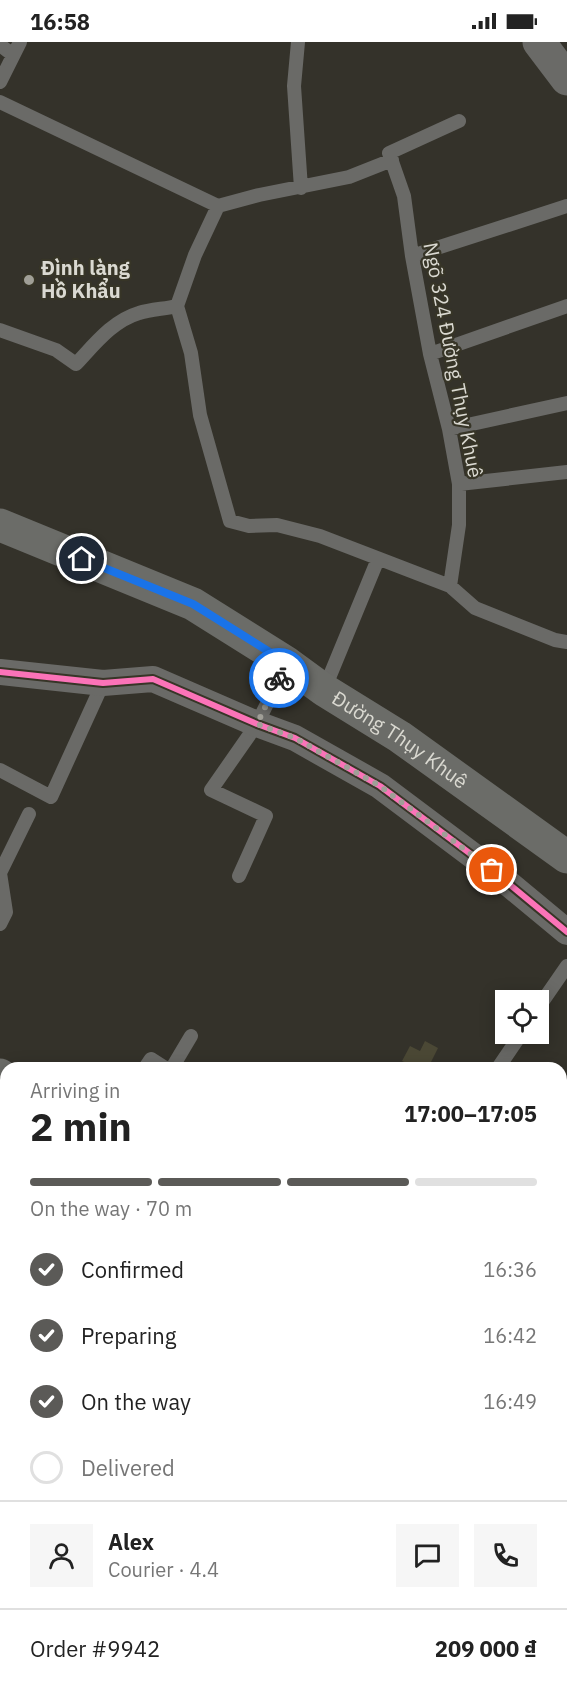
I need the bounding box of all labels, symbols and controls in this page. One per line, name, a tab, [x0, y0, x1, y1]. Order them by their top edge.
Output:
text: 16:58	[30, 7, 90, 36]
street label: Ngõ 324 Đường Thụy Khuê	[417, 240, 490, 480]
place label: Đình làng Hồ Khẩu	[41, 254, 131, 304]
marker: Đình làng Hồ Khẩu	[22, 273, 36, 287]
pin	[56, 533, 107, 584]
icon: home	[65, 542, 98, 575]
courier	[249, 648, 309, 708]
icon: bike	[263, 662, 296, 695]
street label: Đường Thụy Khuê	[327, 684, 473, 794]
pin	[466, 844, 517, 895]
icon: bag	[475, 853, 508, 886]
map controls	[495, 990, 549, 1044]
button: locate	[495, 990, 549, 1044]
text: Arriving in	[30, 1077, 120, 1104]
text: 17:00–17:05	[404, 1099, 537, 1128]
text: 2 min	[30, 1101, 132, 1152]
text: On the way · 70 m	[30, 1195, 192, 1222]
icon: check	[30, 1253, 63, 1286]
text: Confirmed	[81, 1255, 184, 1284]
text: 16:36	[483, 1256, 537, 1283]
icon: check	[30, 1319, 63, 1352]
text: Preparing	[81, 1321, 176, 1350]
text: 16:42	[483, 1322, 537, 1349]
icon: check	[30, 1385, 63, 1418]
text: On the way	[81, 1387, 191, 1416]
text: 16:49	[483, 1388, 537, 1415]
text: Delivered	[81, 1453, 175, 1482]
button: person	[30, 1524, 93, 1587]
button: chat	[396, 1524, 459, 1587]
button: phone	[474, 1524, 537, 1587]
text: Alex	[108, 1527, 154, 1556]
text: Courier · 4.4	[108, 1556, 219, 1583]
text: Order #9942	[30, 1634, 160, 1663]
text: 209 000 ₫	[435, 1634, 537, 1663]

